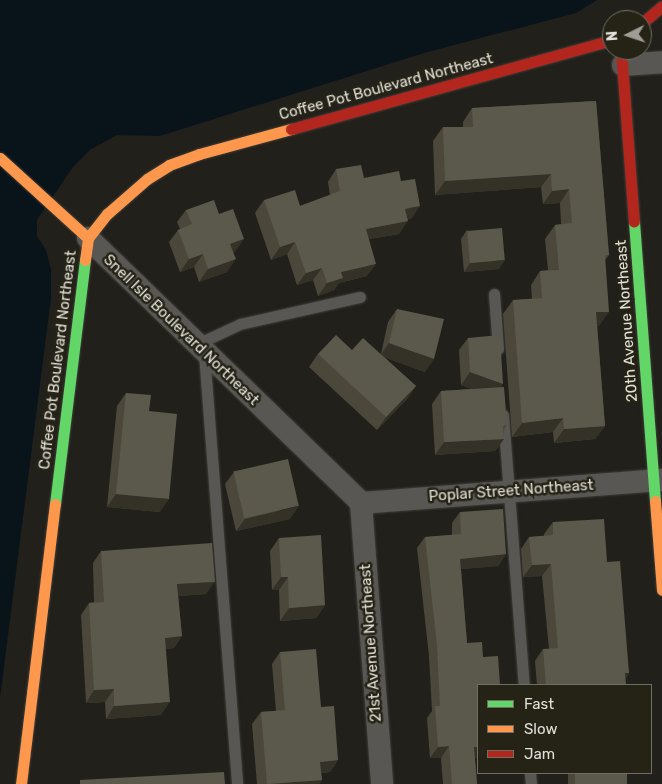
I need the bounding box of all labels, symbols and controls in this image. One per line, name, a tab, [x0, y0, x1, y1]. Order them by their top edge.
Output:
north arrow	[602, 10, 652, 60]
text: N	[604, 30, 621, 42]
street label: Coffee Pot Boulevard Northeast	[277, 50, 495, 124]
street label: 20th Avenue Northeast	[612, 239, 642, 403]
street label: Coffee Pot Boulevard Northeast	[36, 249, 80, 471]
street label: Snell Isle Boulevard Northeast	[100, 251, 262, 409]
street label: Poplar Street Northeast	[428, 476, 594, 506]
street label: 21st Avenue Northeast	[356, 563, 386, 723]
legend	[477, 684, 652, 774]
text: Fast	[524, 695, 554, 713]
text: Slow	[524, 720, 557, 738]
text: Jam	[524, 745, 555, 763]

